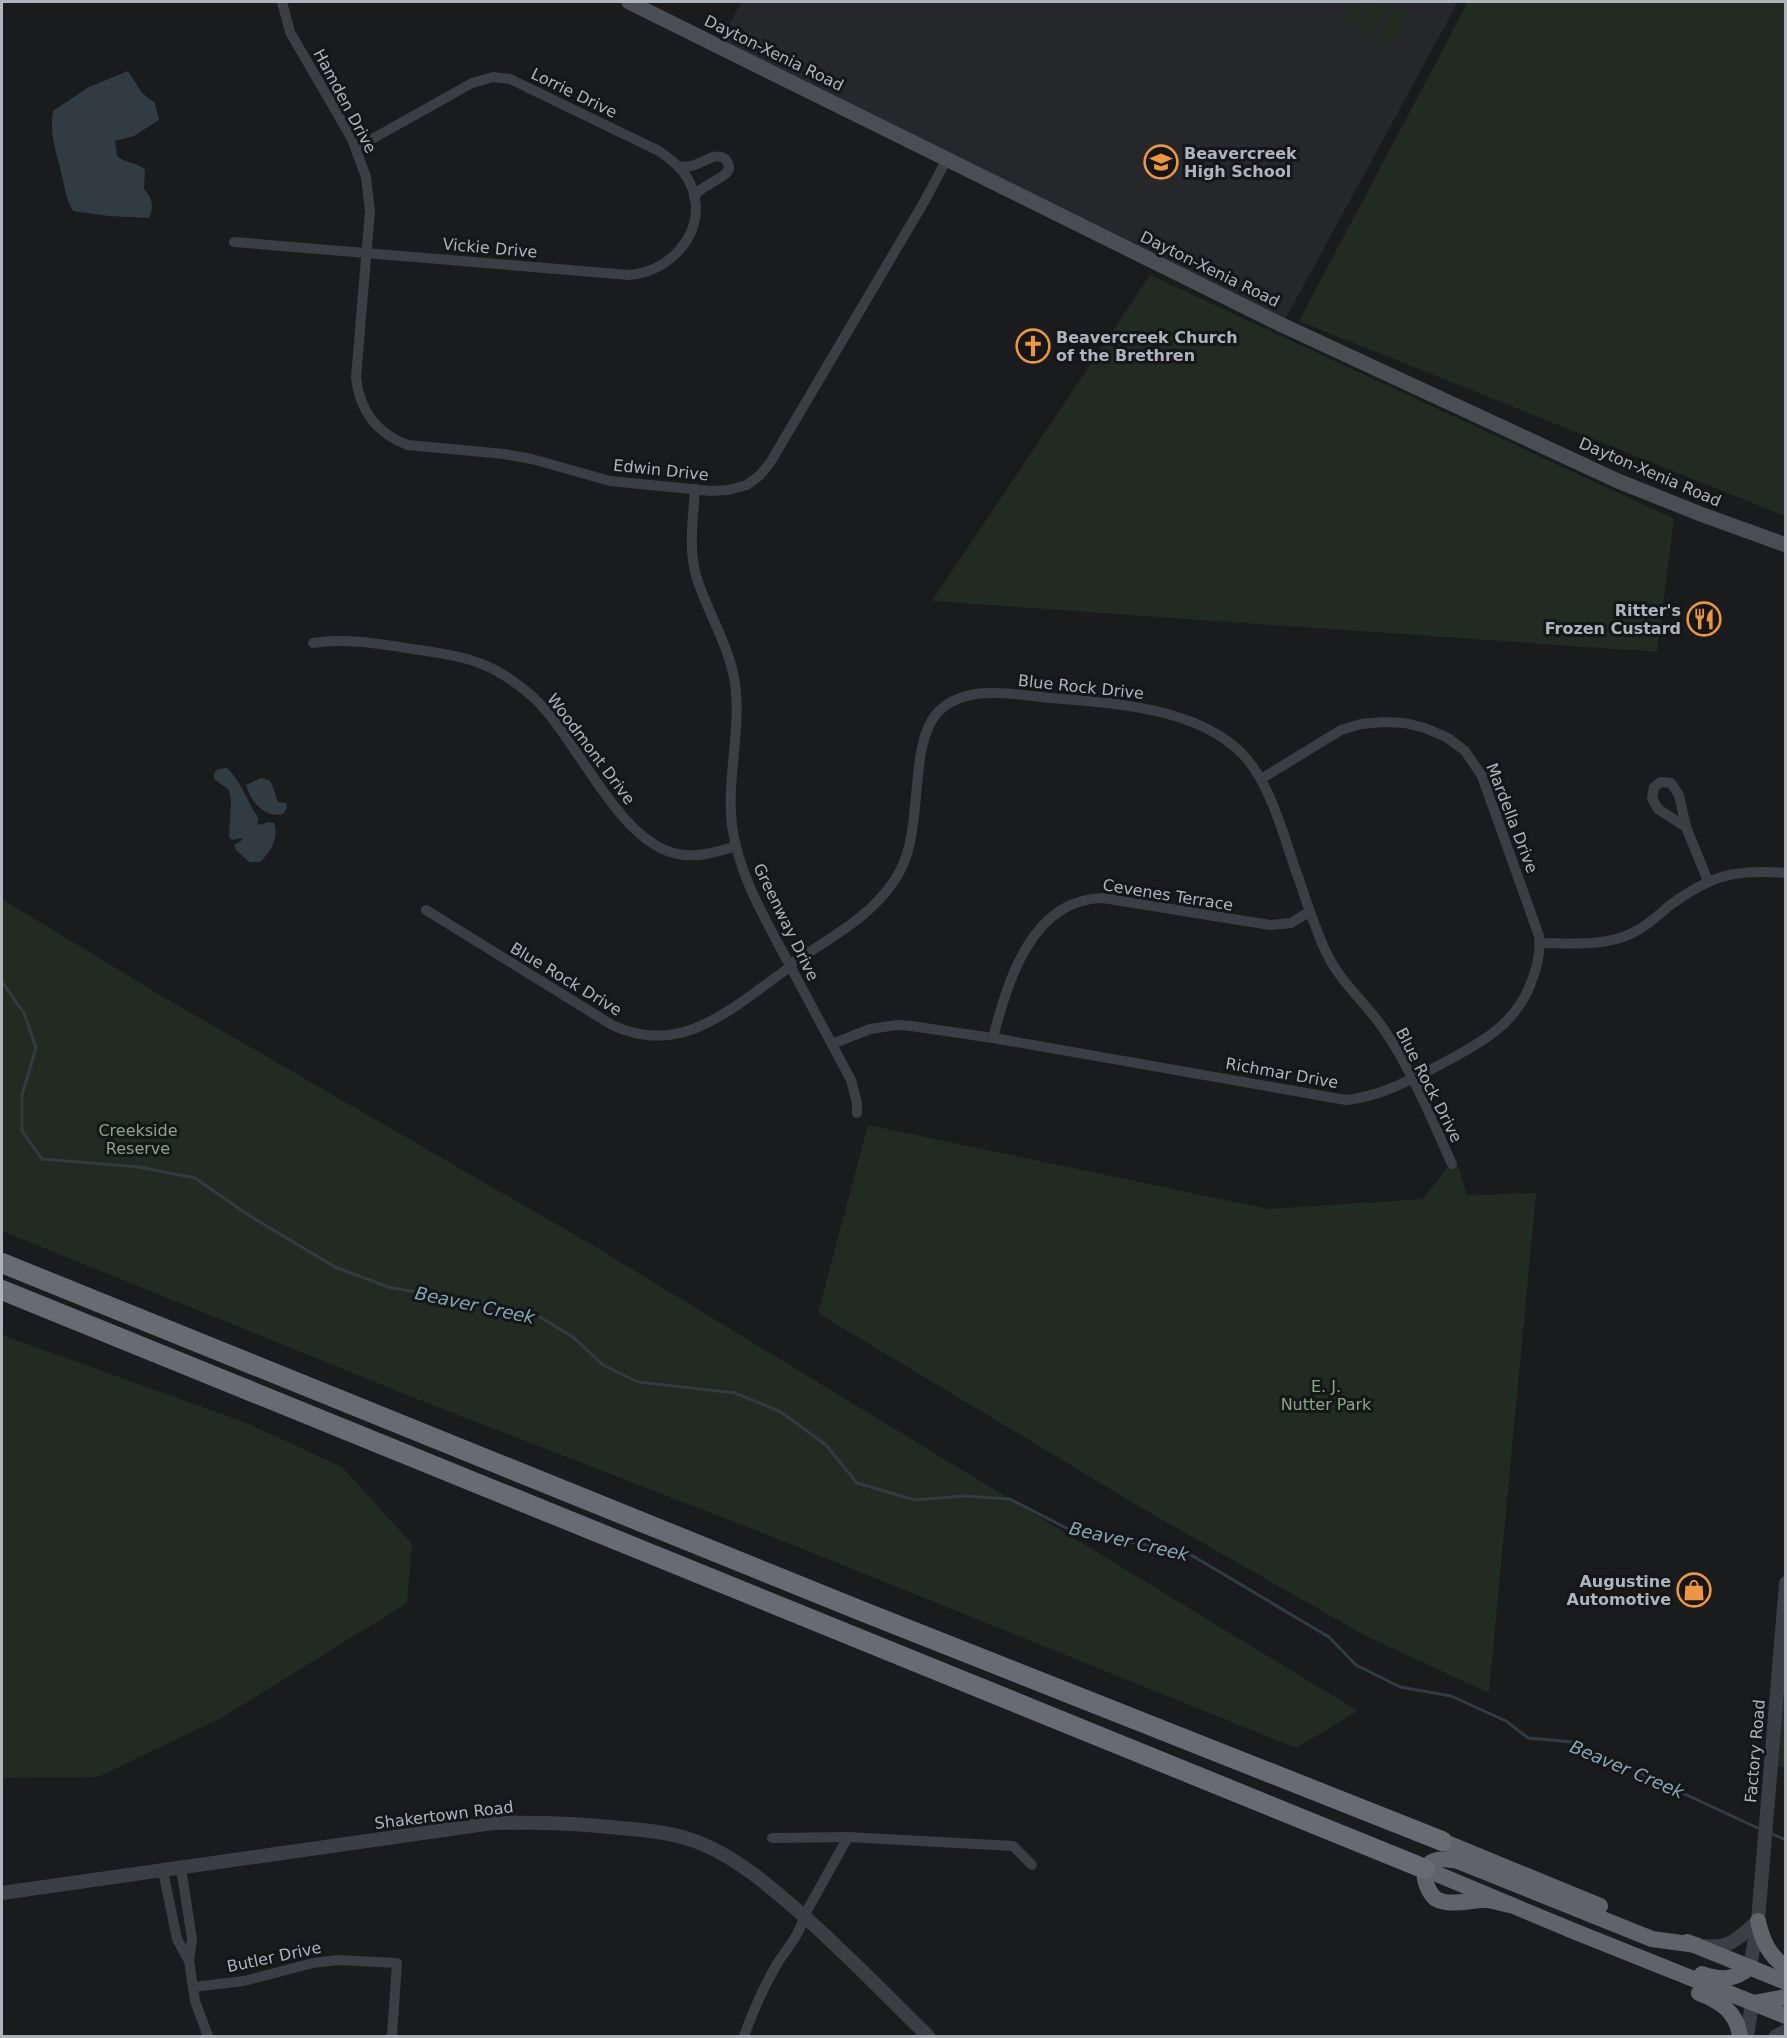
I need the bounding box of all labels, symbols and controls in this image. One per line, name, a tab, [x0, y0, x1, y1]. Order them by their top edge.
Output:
street label: Dayton-Xenia Road	[701, 11, 847, 95]
street label: Hamden Drive	[310, 46, 380, 156]
street label: Lorrie Drive	[528, 64, 620, 122]
school or university icon: Beavercreek High School	[1143, 144, 1179, 180]
place label: Beavercreek High School	[1184, 144, 1297, 181]
street label: Dayton-Xenia Road	[1137, 227, 1283, 311]
street label: Vickie Drive	[442, 234, 538, 262]
church icon: Beavercreek Church of the Brethren	[1015, 328, 1051, 364]
place label: Beavercreek Church of the Brethren	[1056, 328, 1238, 365]
street label: Dayton-Xenia Road	[1576, 433, 1724, 511]
street label: Edwin Drive	[612, 456, 710, 484]
place label: Ritter's Frozen Custard	[1545, 601, 1681, 638]
restaurant icon: Ritter's Frozen Custard	[1686, 601, 1722, 637]
street label: Blue Rock Drive	[1017, 671, 1145, 703]
street label: Woodmont Drive	[543, 690, 639, 808]
street label: Mardella Drive	[1482, 760, 1542, 876]
street label: Greenway Drive	[749, 860, 823, 984]
street label: Cevenes Terrace	[1101, 875, 1235, 915]
street label: Blue Rock Drive	[507, 938, 625, 1020]
street label: Blue Rock Drive	[1392, 1024, 1466, 1146]
street label: Richmar Drive	[1224, 1054, 1340, 1092]
park label: Creekside Reserve	[98, 1121, 178, 1158]
water label: Beaver Creek	[413, 1282, 538, 1328]
park label: E. J. Nutter Park	[1281, 1377, 1372, 1414]
water label: Beaver Creek	[1067, 1517, 1192, 1565]
place label: Augustine Automotive	[1567, 1572, 1671, 1609]
shop icon: Augustine Automotive	[1676, 1572, 1712, 1608]
street label: Factory Road	[1741, 1699, 1769, 1803]
water label: Beaver Creek	[1567, 1736, 1689, 1803]
street label: Shakertown Road	[373, 1797, 515, 1833]
street label: Butler Drive	[225, 1938, 323, 1976]

